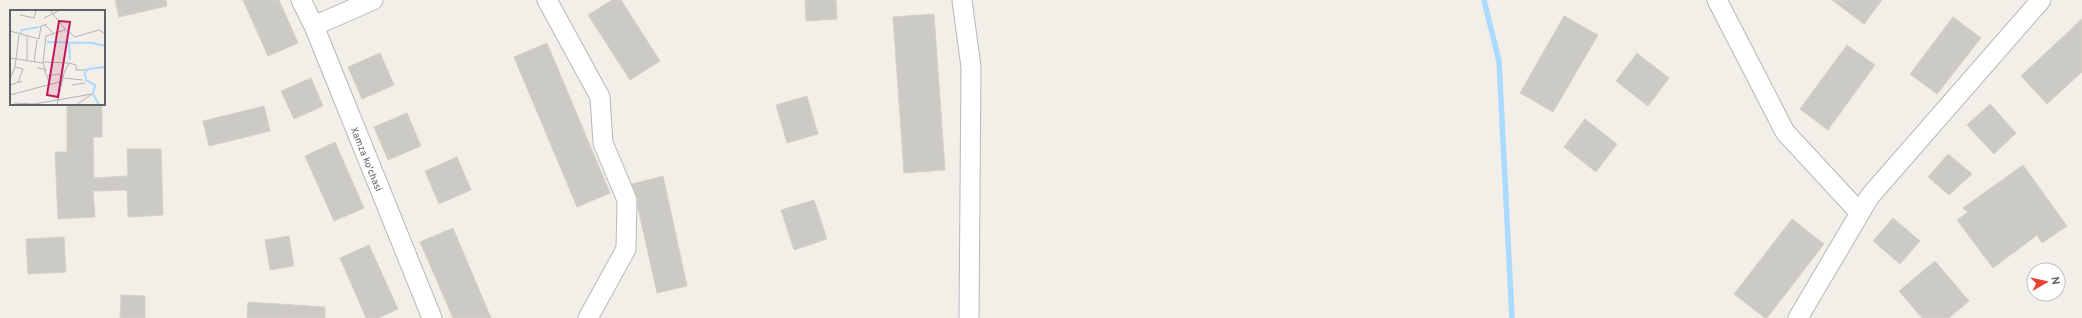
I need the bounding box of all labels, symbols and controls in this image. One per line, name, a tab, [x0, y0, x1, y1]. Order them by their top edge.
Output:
inset map	[10, 10, 105, 105]
street label: Xamza ko'chasi	[347, 125, 384, 194]
north arrow	[2026, 262, 2066, 302]
text: N	[2047, 276, 2062, 286]

